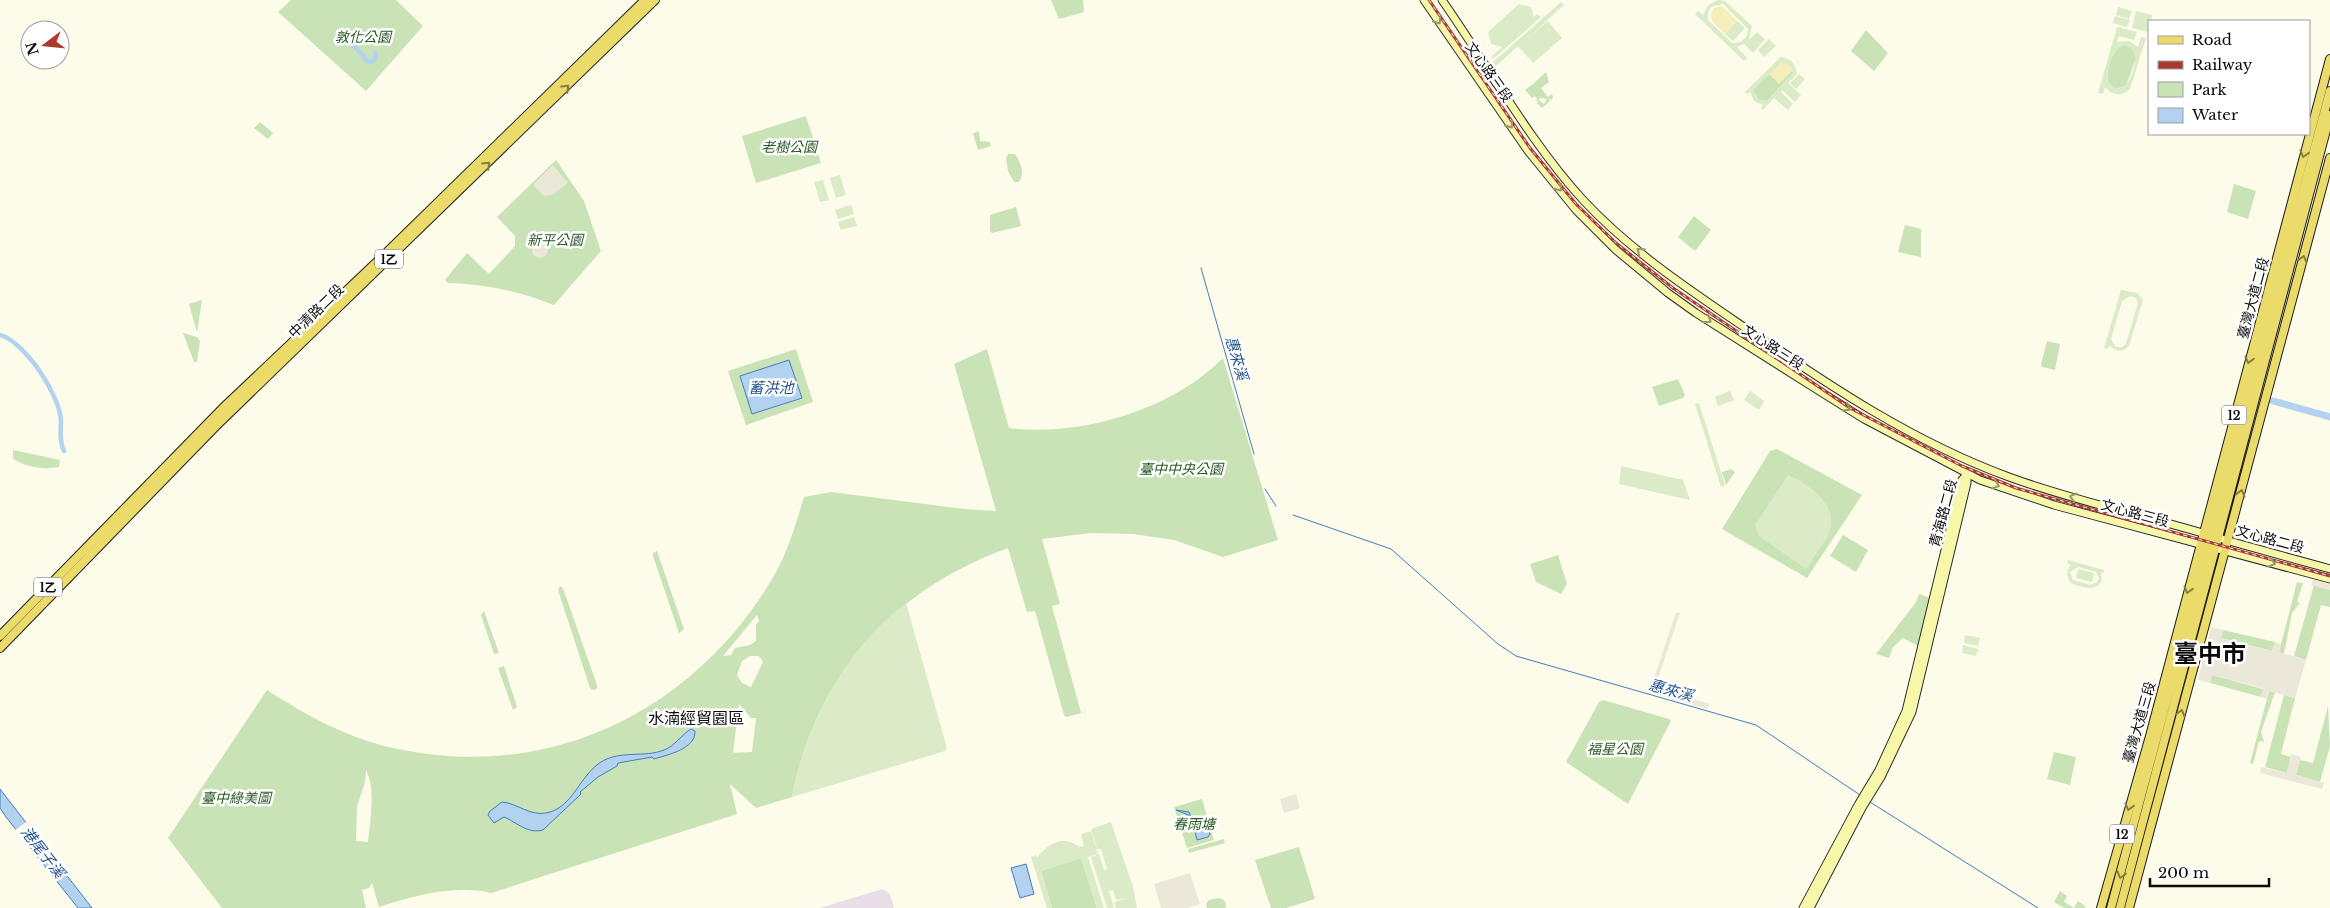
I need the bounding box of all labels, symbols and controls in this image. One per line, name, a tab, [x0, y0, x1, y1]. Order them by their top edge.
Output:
one-way arrow	[1432, 15, 1441, 25]
north arrow	[20, 20, 70, 70]
legend	[2148, 20, 2310, 135]
park label: 敦化公園	[335, 28, 393, 46]
text: Road	[2192, 30, 2232, 49]
street label: 文心路三段	[1462, 38, 1516, 106]
text: N	[22, 40, 43, 57]
text: Railway	[2192, 55, 2253, 74]
text: Park	[2192, 80, 2228, 99]
one-way arrow	[561, 85, 570, 94]
text: Water	[2191, 105, 2239, 124]
one-way arrow	[1504, 119, 1513, 129]
park label: 老樹公園	[761, 138, 819, 156]
one-way arrow	[2300, 150, 2310, 158]
one-way arrow	[482, 162, 491, 171]
one-way arrow	[1553, 183, 1562, 192]
park label: 新平公園	[527, 231, 585, 249]
one-way arrow	[1637, 249, 1646, 257]
road number: 1乙	[375, 250, 403, 268]
street label: 臺灣大道二段	[2233, 255, 2273, 341]
one-way arrow	[2297, 255, 2308, 264]
street label: 中清路二段	[285, 280, 347, 342]
one-way arrow	[1702, 314, 1712, 323]
street label: 文心路三段	[1739, 320, 1807, 374]
water label: 惠來溪	[1222, 334, 1253, 384]
one-way arrow	[2244, 355, 2255, 364]
water label: 蓄洪池	[748, 378, 795, 397]
one-way arrow	[1841, 402, 1850, 412]
road number: 12	[2222, 406, 2246, 424]
park label: 臺中中央公園	[1139, 460, 1225, 478]
street label: 青海路二段	[1925, 477, 1961, 549]
one-way arrow	[1991, 479, 1999, 489]
one-way arrow	[2235, 490, 2245, 498]
one-way arrow	[2069, 492, 2077, 502]
street label: 文心路三段	[2099, 495, 2171, 531]
street label: 文心路二段	[2234, 521, 2306, 557]
one-way arrow	[2268, 558, 2276, 568]
road number: 1乙	[34, 578, 62, 596]
one-way arrow	[2183, 586, 2193, 594]
district label: 臺中市	[2174, 639, 2246, 668]
water label: 惠來溪	[1647, 675, 1697, 706]
street label: 臺灣大道三段	[2119, 679, 2159, 765]
district label: 水湳經貿園區	[648, 708, 744, 728]
one-way arrow	[2175, 709, 2186, 718]
park label: 福星公園	[1587, 740, 1645, 758]
park label: 臺中綠美圖	[201, 789, 273, 807]
one-way arrow	[2124, 803, 2135, 811]
park label: 春雨塘	[1173, 815, 1217, 833]
water label: 港尾子溪	[17, 823, 70, 883]
road number: 12	[2110, 824, 2134, 844]
scale bar	[2150, 856, 2269, 888]
text: 200 m	[2158, 863, 2209, 882]
one-way arrow	[2116, 870, 2126, 878]

